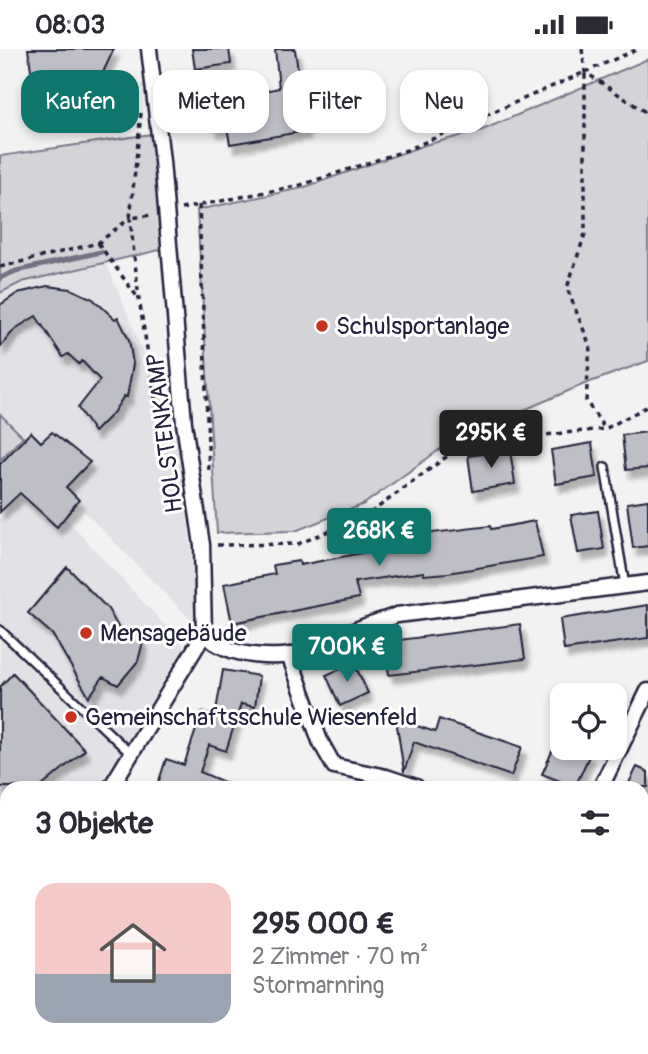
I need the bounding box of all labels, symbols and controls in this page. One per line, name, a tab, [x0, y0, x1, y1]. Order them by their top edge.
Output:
text: 08:03	[35, 9, 105, 41]
chip: Kaufen	[21, 70, 139, 133]
chip: Mieten	[153, 70, 269, 133]
chip: Filter	[283, 70, 386, 133]
chip: Neu	[400, 70, 488, 133]
place label: Schulsportanlage	[336, 312, 509, 341]
marker: Schulsportanlage	[314, 318, 330, 334]
street label: HOLSTENKAMP	[141, 351, 189, 515]
pin: 295K €	[434, 411, 548, 470]
text: 295K €	[455, 418, 527, 447]
pin: 268K €	[322, 509, 436, 568]
text: 268K €	[343, 516, 415, 545]
place label: Mensagebäude	[100, 619, 247, 648]
marker: Mensagebäude	[78, 625, 94, 641]
pin: 700K €	[290, 625, 404, 684]
text: 700K €	[308, 632, 386, 661]
map controls	[550, 683, 627, 760]
button: locate	[550, 683, 627, 760]
place label: Gemeinschaftsschule Wiesenfeld	[85, 703, 417, 732]
marker: Gemeinschaftsschule Wiesenfeld	[63, 709, 79, 725]
icon: filters	[576, 804, 614, 842]
text: 3 Objekte	[35, 805, 153, 842]
text: 295 000 €	[252, 905, 395, 942]
icon: home	[91, 911, 175, 995]
text: 2 Zimmer · 70 m²	[252, 942, 428, 971]
text: Stormarnring	[252, 971, 384, 1000]

